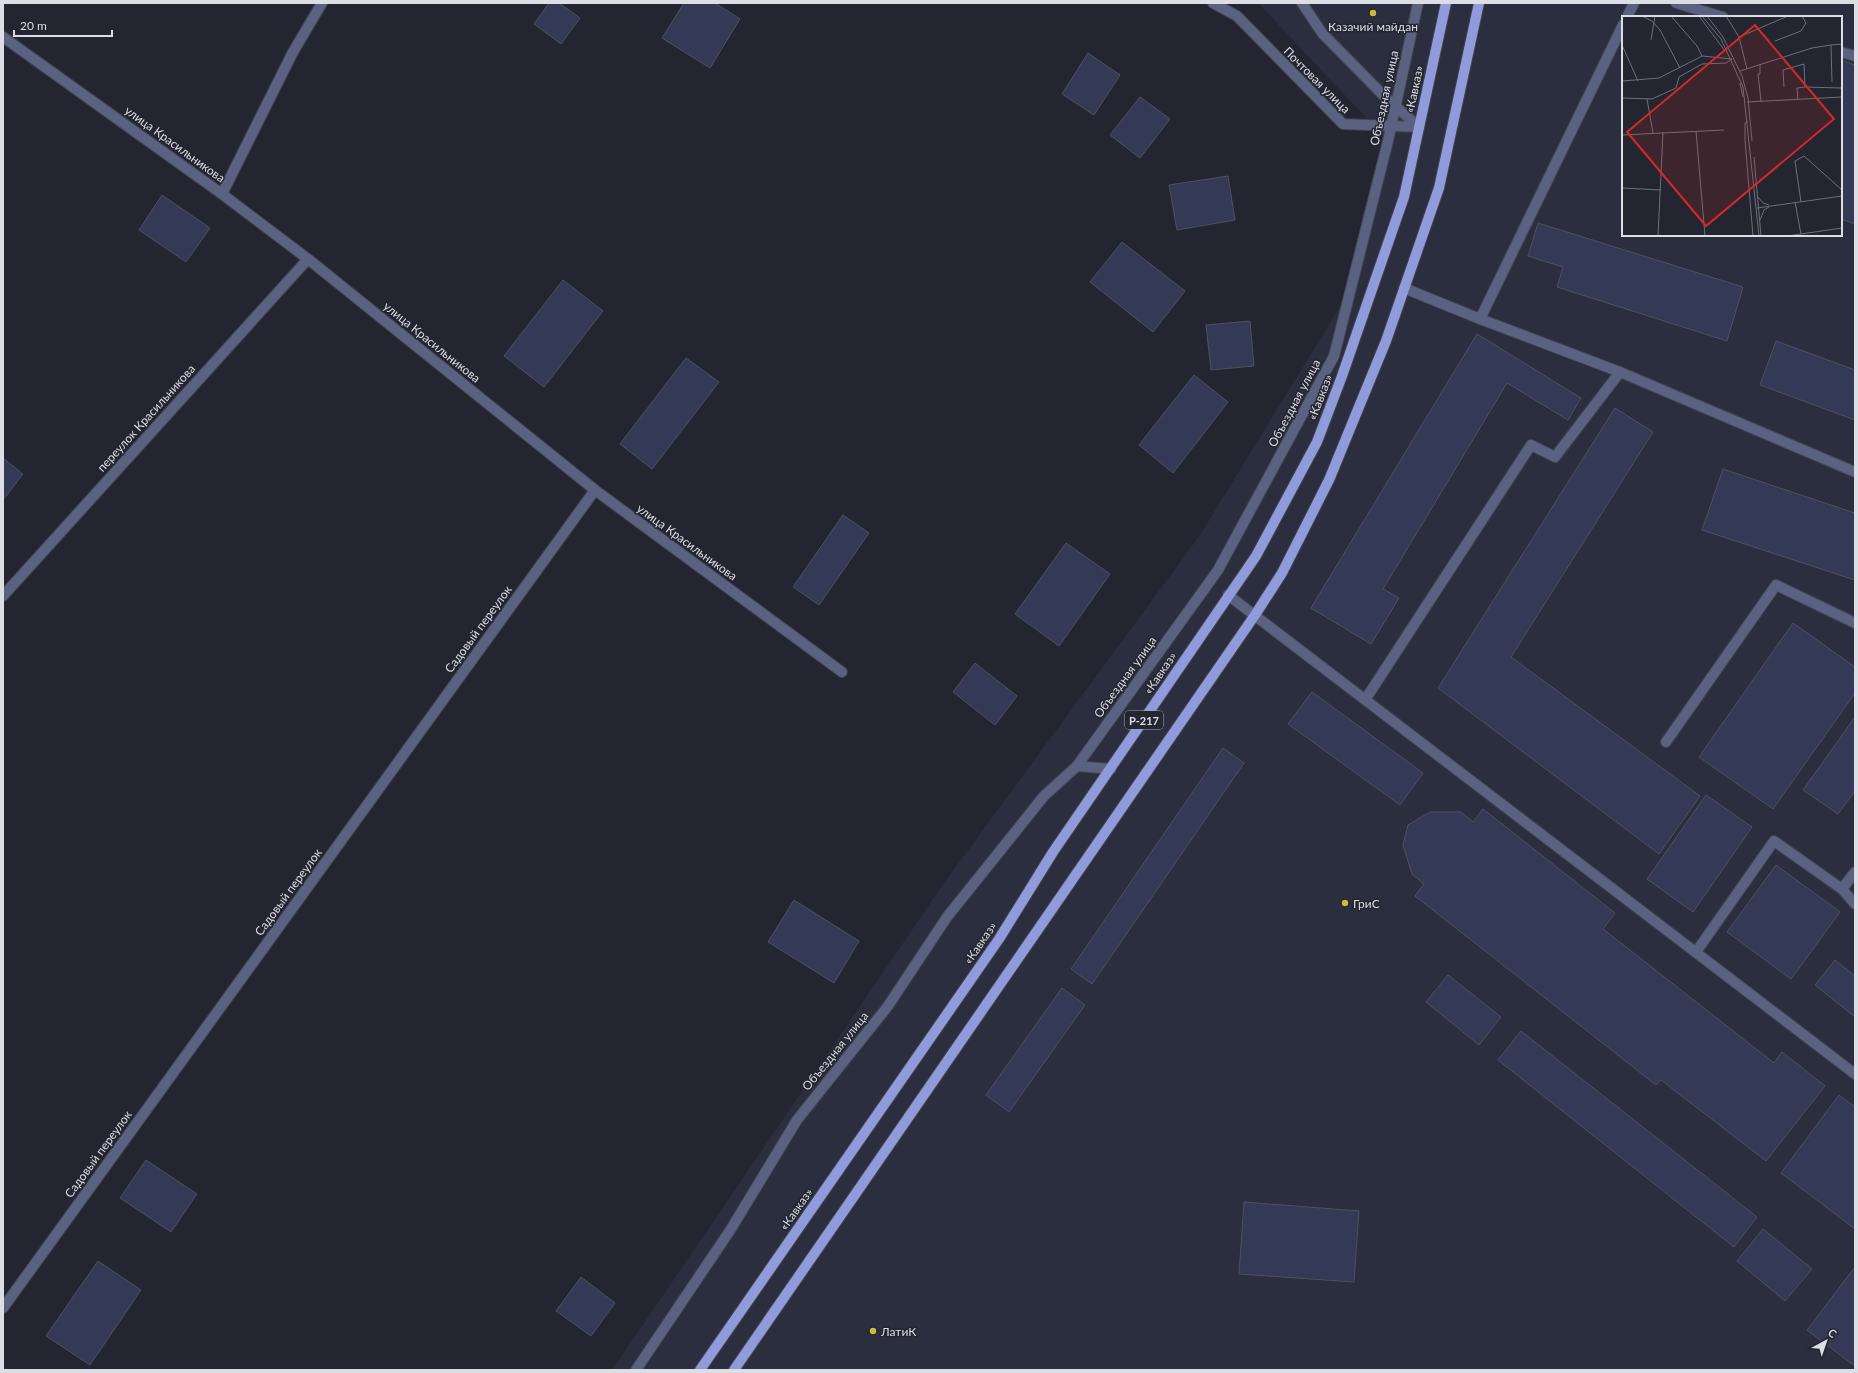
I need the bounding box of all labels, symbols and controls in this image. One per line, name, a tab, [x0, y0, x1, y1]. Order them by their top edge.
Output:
marker: Казачий майдан	[1368, 8, 1378, 18]
scale bar	[14, 12, 112, 38]
inset map	[1622, 16, 1842, 236]
text: 20 m	[20, 18, 47, 33]
place label: Казачий майдан	[1328, 19, 1418, 34]
street label: Почтовая улица	[1281, 44, 1353, 116]
street label: Объездная улица	[1367, 49, 1401, 147]
street label: «Кавказ»	[1402, 64, 1426, 114]
street label: улица Красильникова	[122, 103, 228, 185]
street label: улица Красильникова	[381, 298, 483, 386]
street label: Объездная улица	[1265, 357, 1323, 449]
street label: переулок Красильникова	[94, 361, 198, 475]
street label: «Кавказ»	[1304, 372, 1336, 422]
street label: улица Красильникова	[634, 501, 740, 583]
street label: Садовый переулок	[441, 582, 515, 676]
street label: Объездная улица	[1090, 633, 1160, 721]
street label: «Кавказ»	[1140, 649, 1180, 697]
road number: Р-217	[1125, 711, 1163, 729]
street label: Садовый переулок	[251, 845, 325, 939]
place label: ГриС	[1353, 896, 1380, 911]
marker: ГриС	[1340, 898, 1350, 908]
street label: «Кавказ»	[960, 919, 1000, 967]
street label: Объездная улица	[799, 1009, 871, 1093]
street label: Садовый переулок	[61, 1107, 135, 1201]
street label: «Кавказ»	[776, 1185, 816, 1233]
north arrow	[1806, 1321, 1846, 1361]
place label: ЛатиК	[880, 1324, 916, 1339]
marker: ЛатиК	[868, 1326, 878, 1336]
text: С	[1826, 1326, 1840, 1341]

